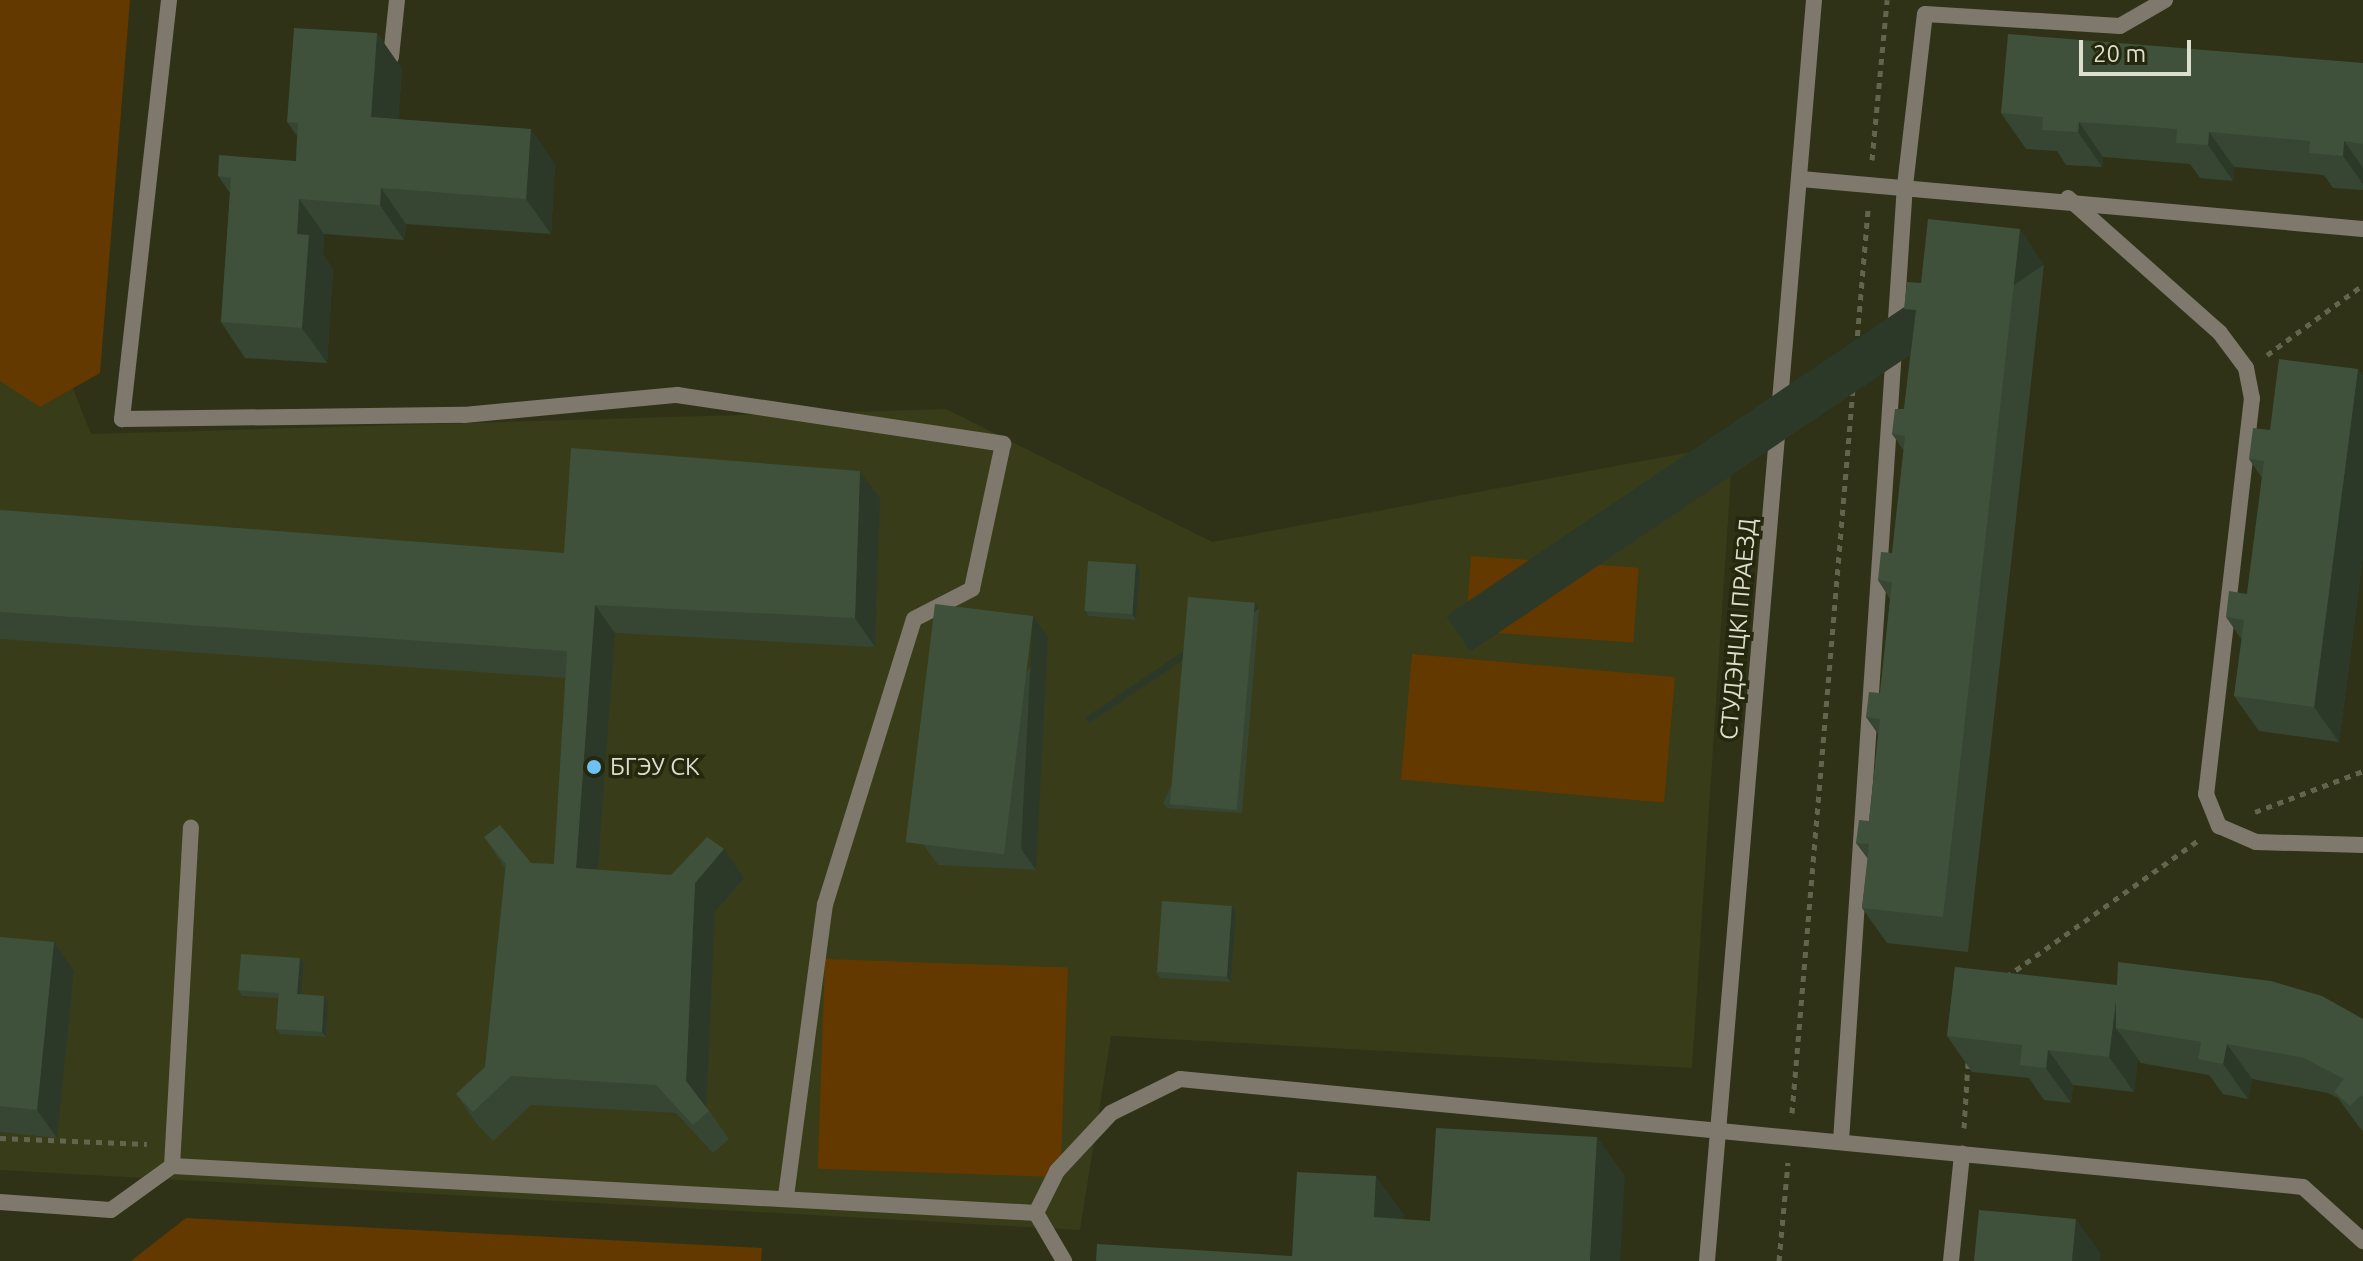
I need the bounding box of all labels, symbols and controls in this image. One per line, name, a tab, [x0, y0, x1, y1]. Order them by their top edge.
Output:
scale bar	[2083, 24, 2195, 74]
text: 20 m	[2093, 40, 2146, 67]
street label: СТУДЭНЦКІ ПРАЕЗД	[1714, 517, 1762, 741]
place label: БГЭУ СК	[610, 753, 700, 781]
marker: БГЭУ СК	[585, 758, 603, 776]

